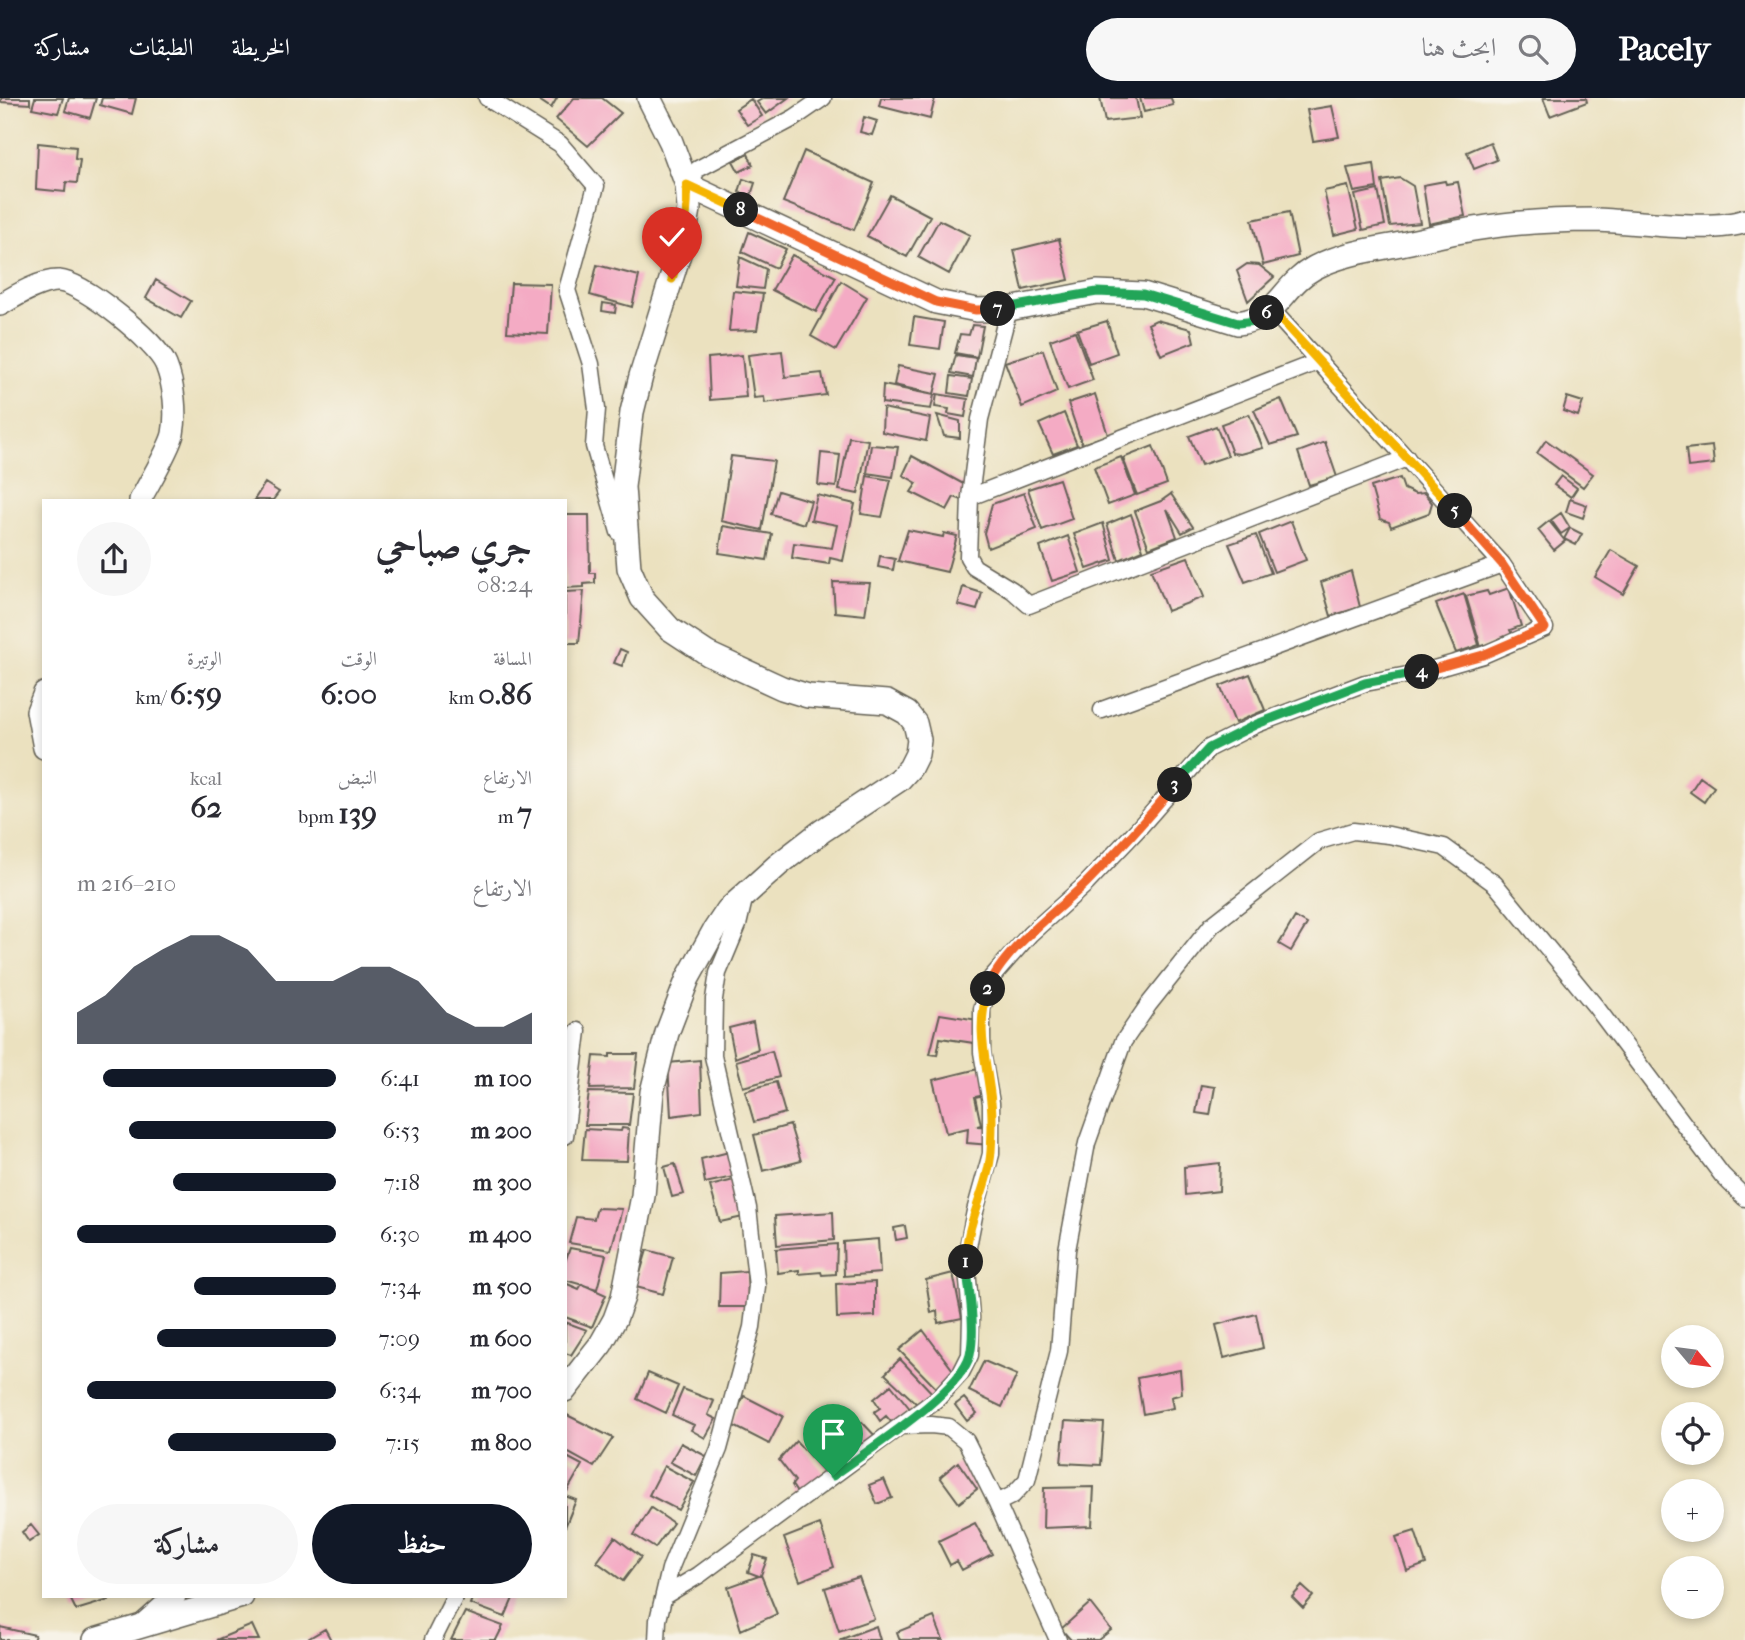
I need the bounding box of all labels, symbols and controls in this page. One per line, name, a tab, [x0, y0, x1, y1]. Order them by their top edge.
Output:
search box	[1086, 18, 1576, 81]
icon: search	[1514, 30, 1552, 68]
text: Pacely	[1618, 30, 1710, 69]
text: ابحث هنا	[1421, 32, 1496, 63]
text: مشاركة	[35, 33, 90, 61]
text: الطبقات	[128, 33, 194, 61]
text: الخريطة	[232, 33, 290, 61]
pin: 8	[724, 192, 758, 228]
text: 8	[736, 198, 745, 220]
pin	[642, 207, 702, 279]
icon: check	[653, 218, 691, 256]
pin: 7	[981, 292, 1016, 326]
pin: 6	[1250, 296, 1284, 330]
text: 7	[993, 297, 1002, 319]
text: 6	[1261, 301, 1272, 323]
pin: 5	[1438, 494, 1472, 528]
text: 5	[1450, 499, 1459, 521]
button: share	[77, 522, 151, 596]
text: جري صباحي	[375, 522, 532, 567]
text: 08:24	[477, 571, 532, 598]
text: الوتيرة	[187, 648, 222, 670]
text: الوقت	[341, 648, 377, 670]
text: المسافة	[493, 648, 532, 670]
pin: 4	[1404, 654, 1440, 690]
text: 4	[1416, 660, 1427, 682]
text: 6:59	[170, 677, 222, 712]
text: 6:00	[320, 677, 377, 712]
text: 0.86	[478, 677, 532, 712]
text: /km	[135, 687, 170, 709]
text: km	[449, 687, 478, 709]
text: النبض	[338, 767, 377, 789]
text: الارتفاع	[483, 767, 532, 789]
text: kcal	[190, 768, 222, 790]
pin: 3	[1158, 768, 1192, 802]
text: 3	[1171, 773, 1178, 795]
text: 62	[190, 790, 222, 825]
text: 139	[338, 796, 377, 831]
text: 7	[518, 796, 532, 831]
text: bpm	[298, 806, 338, 828]
text: m	[498, 806, 518, 828]
text: 210–216 m	[77, 870, 176, 897]
text: الارتفاع	[472, 875, 532, 902]
pin: 2	[970, 972, 1006, 1006]
text: 2	[983, 977, 992, 999]
text: 6:41	[380, 1065, 420, 1092]
text: 100 m	[474, 1065, 532, 1092]
text: 6:53	[383, 1117, 420, 1144]
text: 200 m	[471, 1117, 532, 1144]
text: 7:18	[384, 1169, 420, 1196]
text: 300 m	[473, 1169, 532, 1196]
text: 6:30	[380, 1221, 420, 1248]
text: 400 m	[469, 1221, 532, 1248]
pin: 1	[948, 1244, 984, 1280]
text: 1	[962, 1250, 969, 1272]
text: 7:34	[380, 1273, 420, 1300]
text: 500 m	[473, 1273, 532, 1300]
text: 7:09	[379, 1325, 420, 1352]
text: 600 m	[470, 1325, 532, 1352]
north arrow	[1661, 1325, 1724, 1388]
map controls	[1661, 1325, 1724, 1619]
text: 6:34	[379, 1377, 420, 1404]
text: 700 m	[472, 1377, 532, 1404]
button: locate	[1661, 1402, 1724, 1465]
pin	[803, 1404, 863, 1476]
icon: arrive	[814, 1415, 852, 1453]
text: 7:15	[385, 1429, 420, 1456]
text: 800 m	[471, 1429, 532, 1456]
button: +	[1661, 1479, 1724, 1542]
button: مشاركة	[77, 1504, 298, 1584]
button: حفظ	[312, 1504, 532, 1584]
button: −	[1661, 1556, 1724, 1619]

